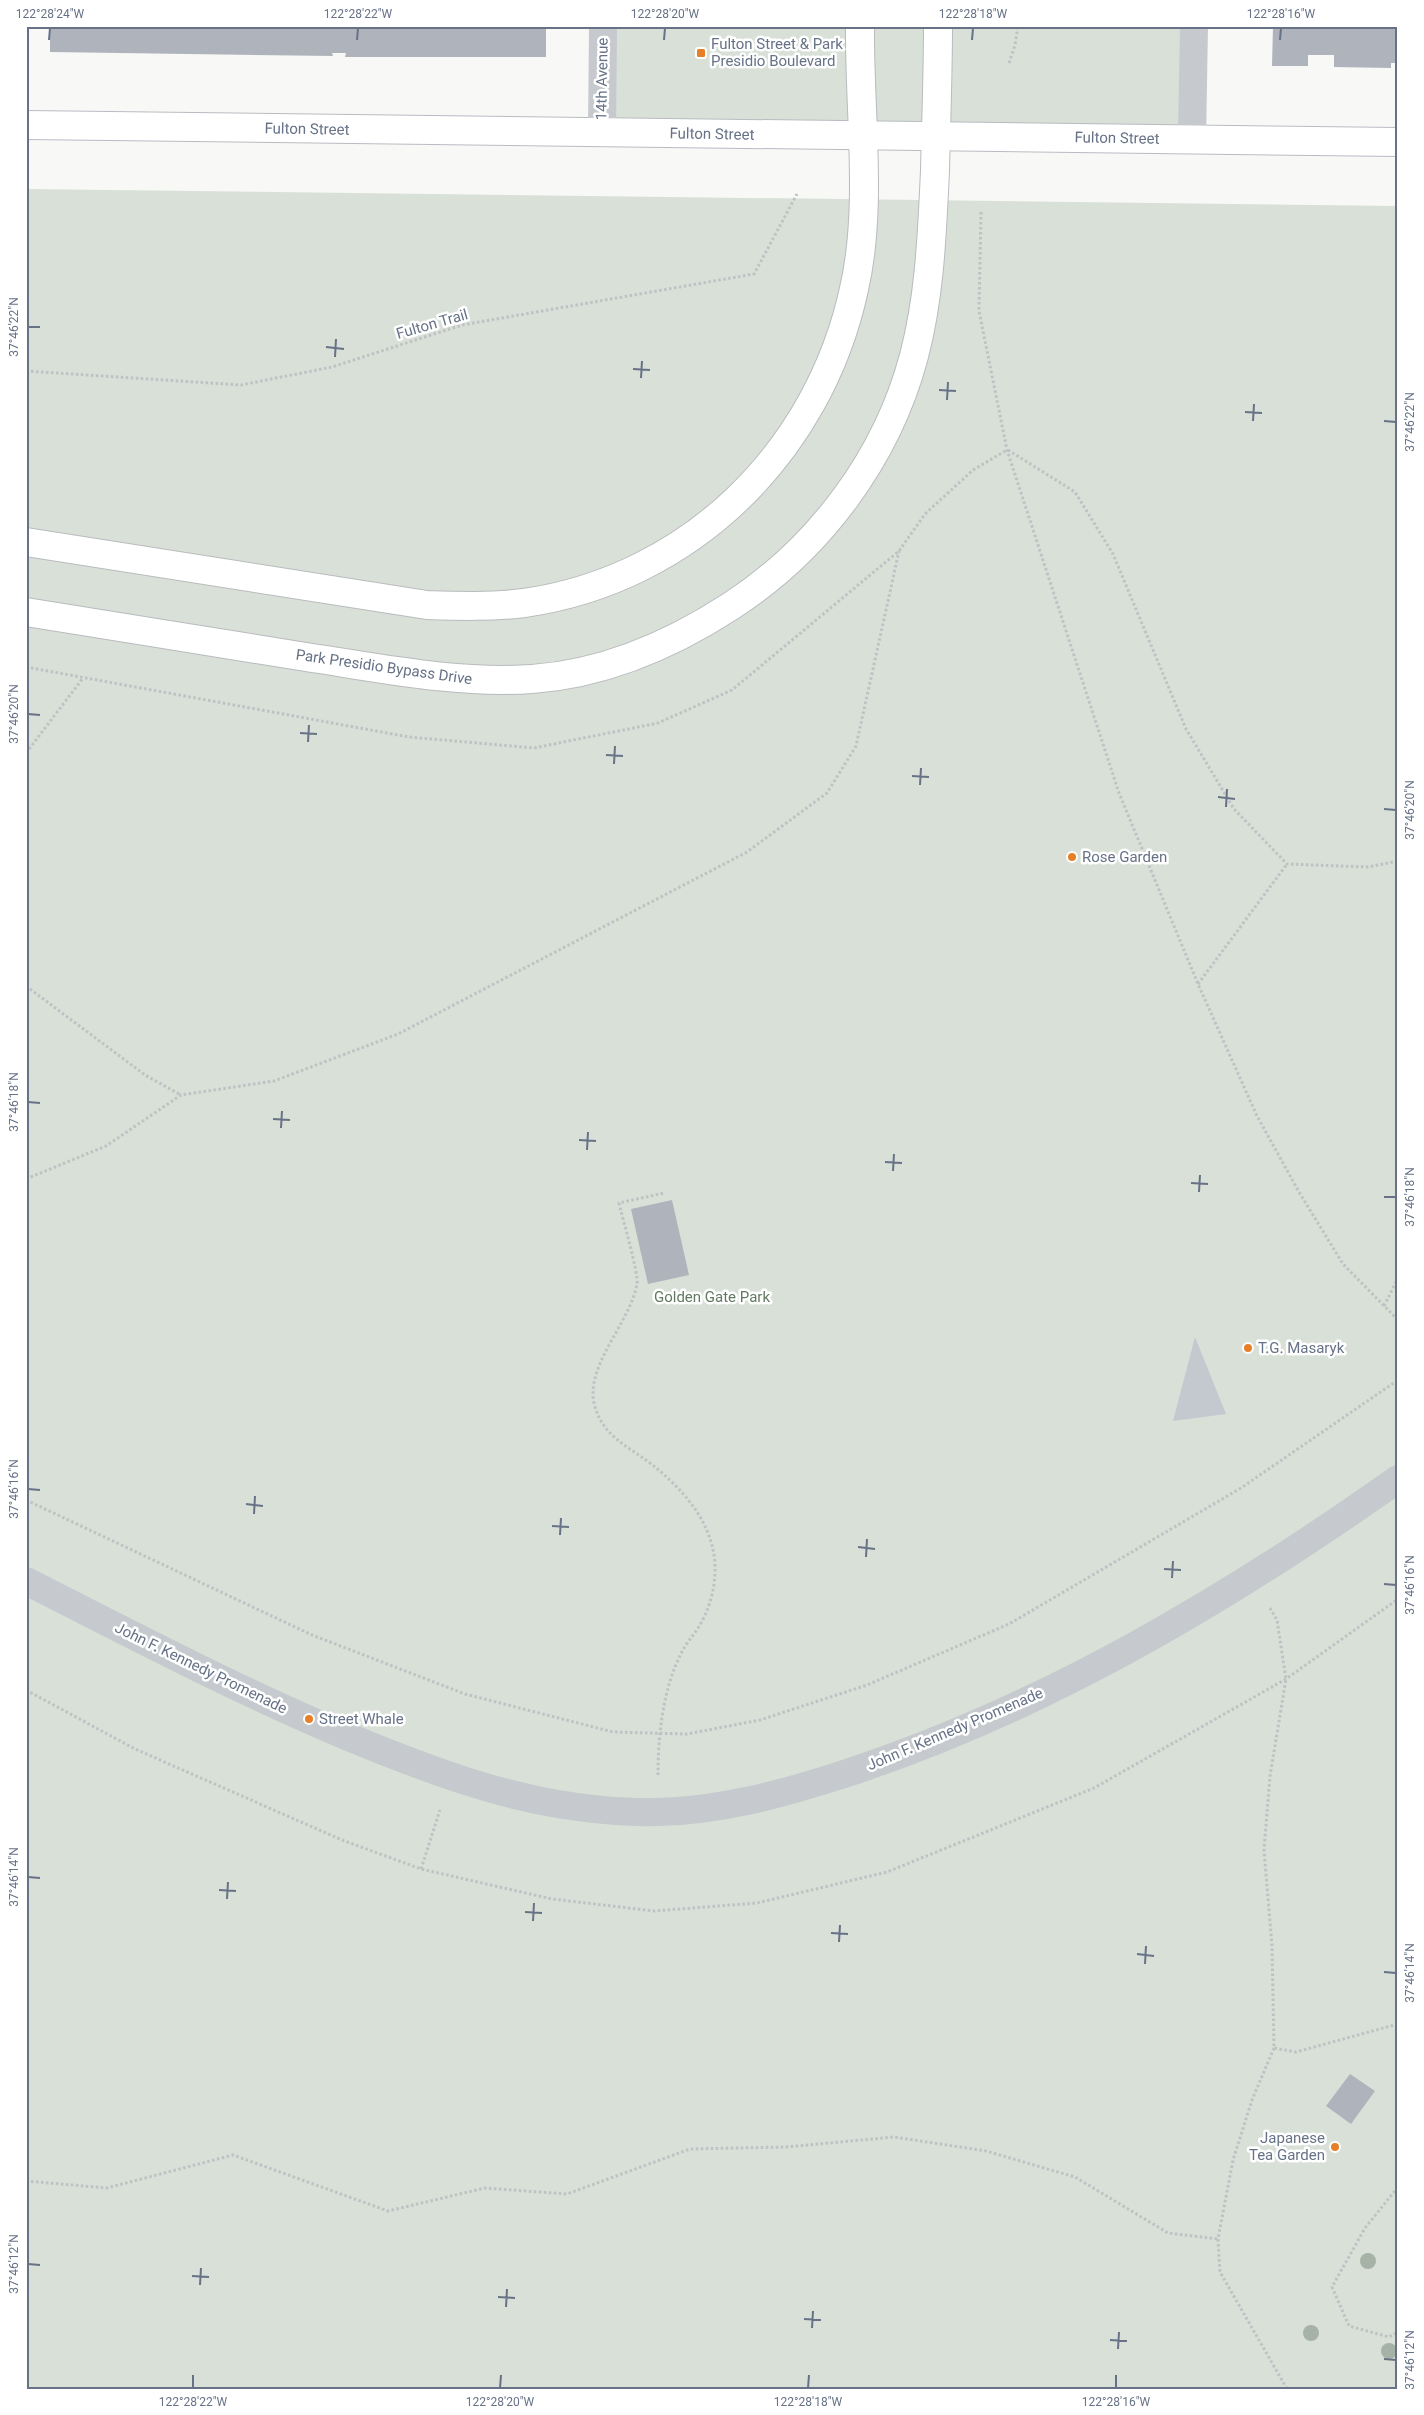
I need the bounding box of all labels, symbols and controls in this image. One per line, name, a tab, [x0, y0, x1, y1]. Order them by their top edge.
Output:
text: 122°28'24"W	[16, 7, 84, 21]
text: 122°28'22"W	[324, 7, 392, 21]
text: 122°28'20"W	[631, 7, 699, 21]
text: 122°28'18"W	[939, 7, 1007, 21]
text: 122°28'16"W	[1247, 7, 1315, 21]
place label: Fulton Street & Park Presidio Boulevard	[711, 35, 843, 70]
street label: 14th Avenue	[592, 37, 612, 121]
marker: Fulton Street & Park Presidio Boulevard	[695, 47, 707, 59]
street label: Fulton Street	[264, 119, 350, 139]
street label: Fulton Street	[669, 124, 755, 144]
street label: Fulton Street	[1074, 128, 1160, 148]
text: 37°46'22"N	[7, 297, 21, 357]
street label: Fulton Trail	[394, 305, 470, 343]
text: 37°46'22"N	[1403, 392, 1417, 452]
street label: Park Presidio Bypass Drive	[295, 646, 473, 688]
text: 37°46'20"N	[7, 684, 21, 744]
text: 37°46'20"N	[1403, 780, 1417, 840]
place label: Rose Garden	[1082, 848, 1167, 866]
marker: Rose Garden	[1066, 851, 1078, 863]
text: 37°46'18"N	[7, 1072, 21, 1132]
text: 37°46'18"N	[1403, 1167, 1417, 1227]
park label: Golden Gate Park	[654, 1288, 770, 1306]
place label: T.G. Masaryk	[1258, 1339, 1345, 1357]
marker: T.G. Masaryk	[1242, 1342, 1254, 1354]
text: 37°46'16"N	[7, 1459, 21, 1519]
text: 37°46'16"N	[1403, 1555, 1417, 1615]
street label: John F. Kennedy Promenade	[112, 1618, 290, 1718]
street label: John F. Kennedy Promenade	[864, 1684, 1046, 1774]
place label: Street Whale	[319, 1710, 404, 1728]
marker: Street Whale	[303, 1713, 315, 1725]
text: 37°46'14"N	[7, 1847, 21, 1907]
text: 37°46'14"N	[1403, 1943, 1417, 2003]
place label: Japanese Tea Garden	[1249, 2129, 1325, 2164]
marker: Japanese Tea Garden	[1329, 2141, 1341, 2153]
text: 37°46'12"N	[7, 2234, 21, 2294]
text: 37°46'12"N	[1403, 2330, 1417, 2390]
text: 122°28'22"W	[159, 2395, 227, 2409]
text: 122°28'20"W	[466, 2395, 534, 2409]
text: 122°28'18"W	[774, 2395, 842, 2409]
text: 122°28'16"W	[1082, 2395, 1150, 2409]

